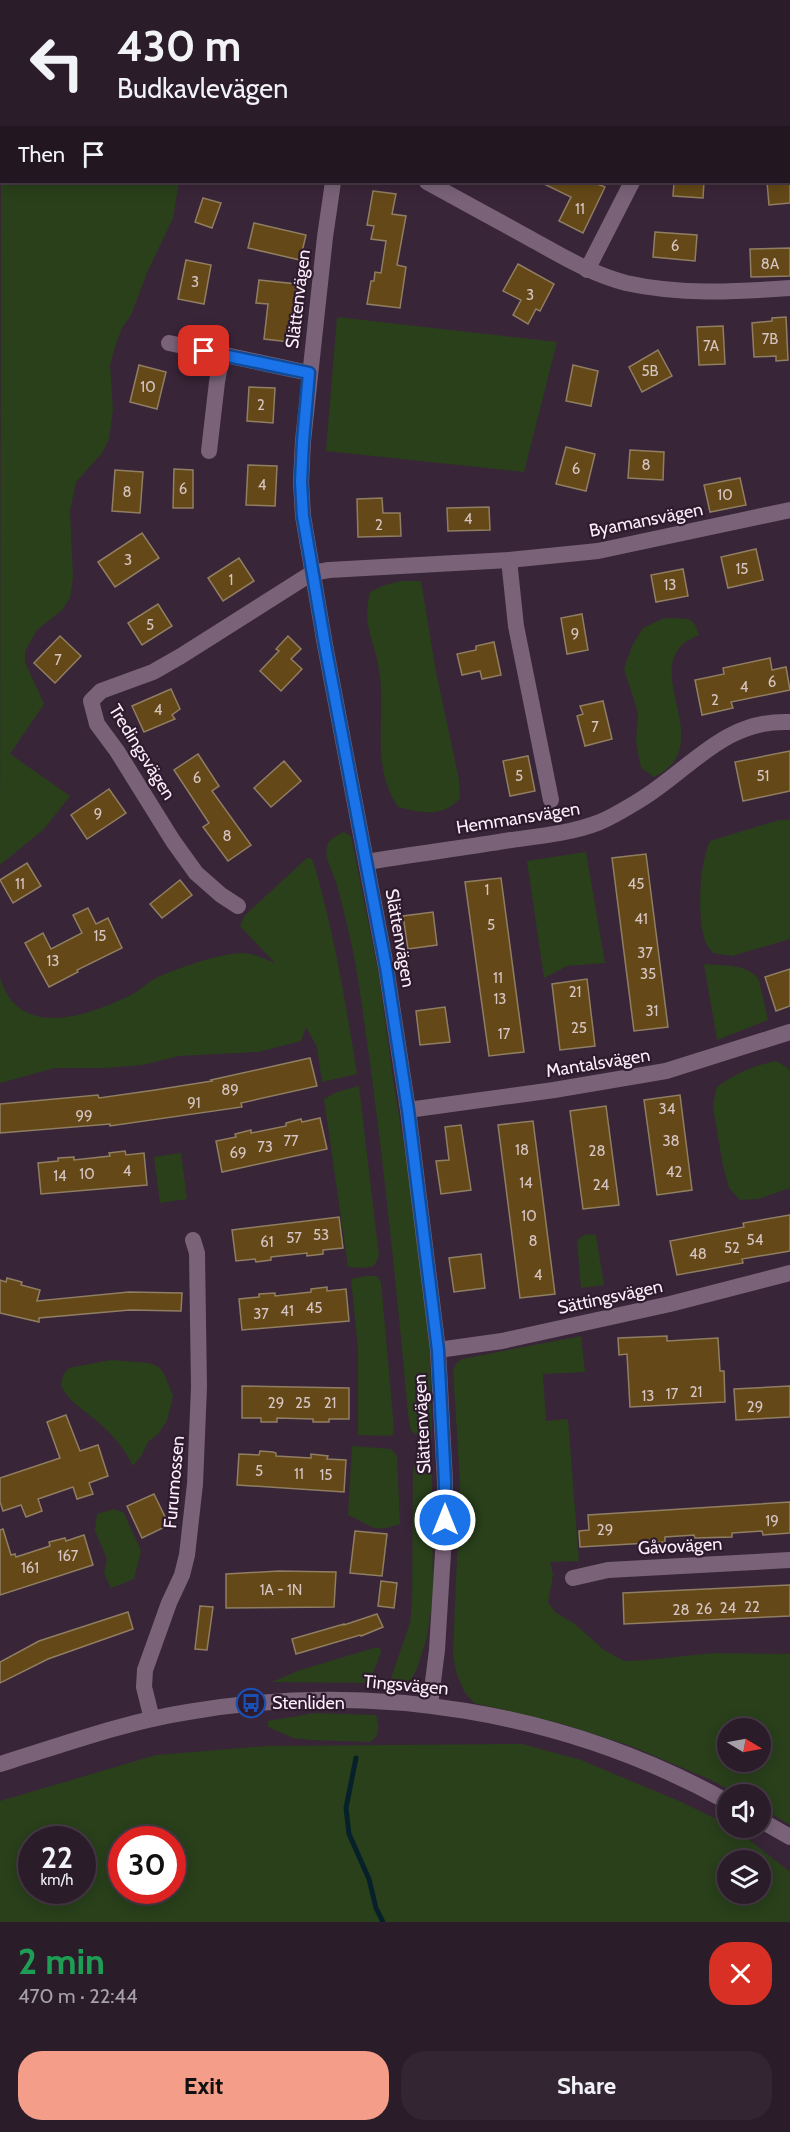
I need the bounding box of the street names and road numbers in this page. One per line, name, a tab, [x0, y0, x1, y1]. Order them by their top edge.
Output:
street label: Slättenvägen	[281, 248, 315, 350]
street label: Byamansvägen	[587, 498, 705, 542]
street label: Tredingsvägen	[104, 700, 180, 804]
street label: Hemmansvägen	[455, 797, 581, 839]
street label: Slättenvägen	[380, 887, 420, 989]
street label: Mantalsvägen	[544, 1044, 652, 1082]
street label: Sättingsvägen	[555, 1275, 665, 1319]
street label: Slättenvägen	[408, 1374, 436, 1474]
street label: Furumossen	[159, 1435, 189, 1529]
street label: Gåvovägen	[637, 1533, 723, 1559]
street label: Tingsvägen	[363, 1670, 449, 1700]

